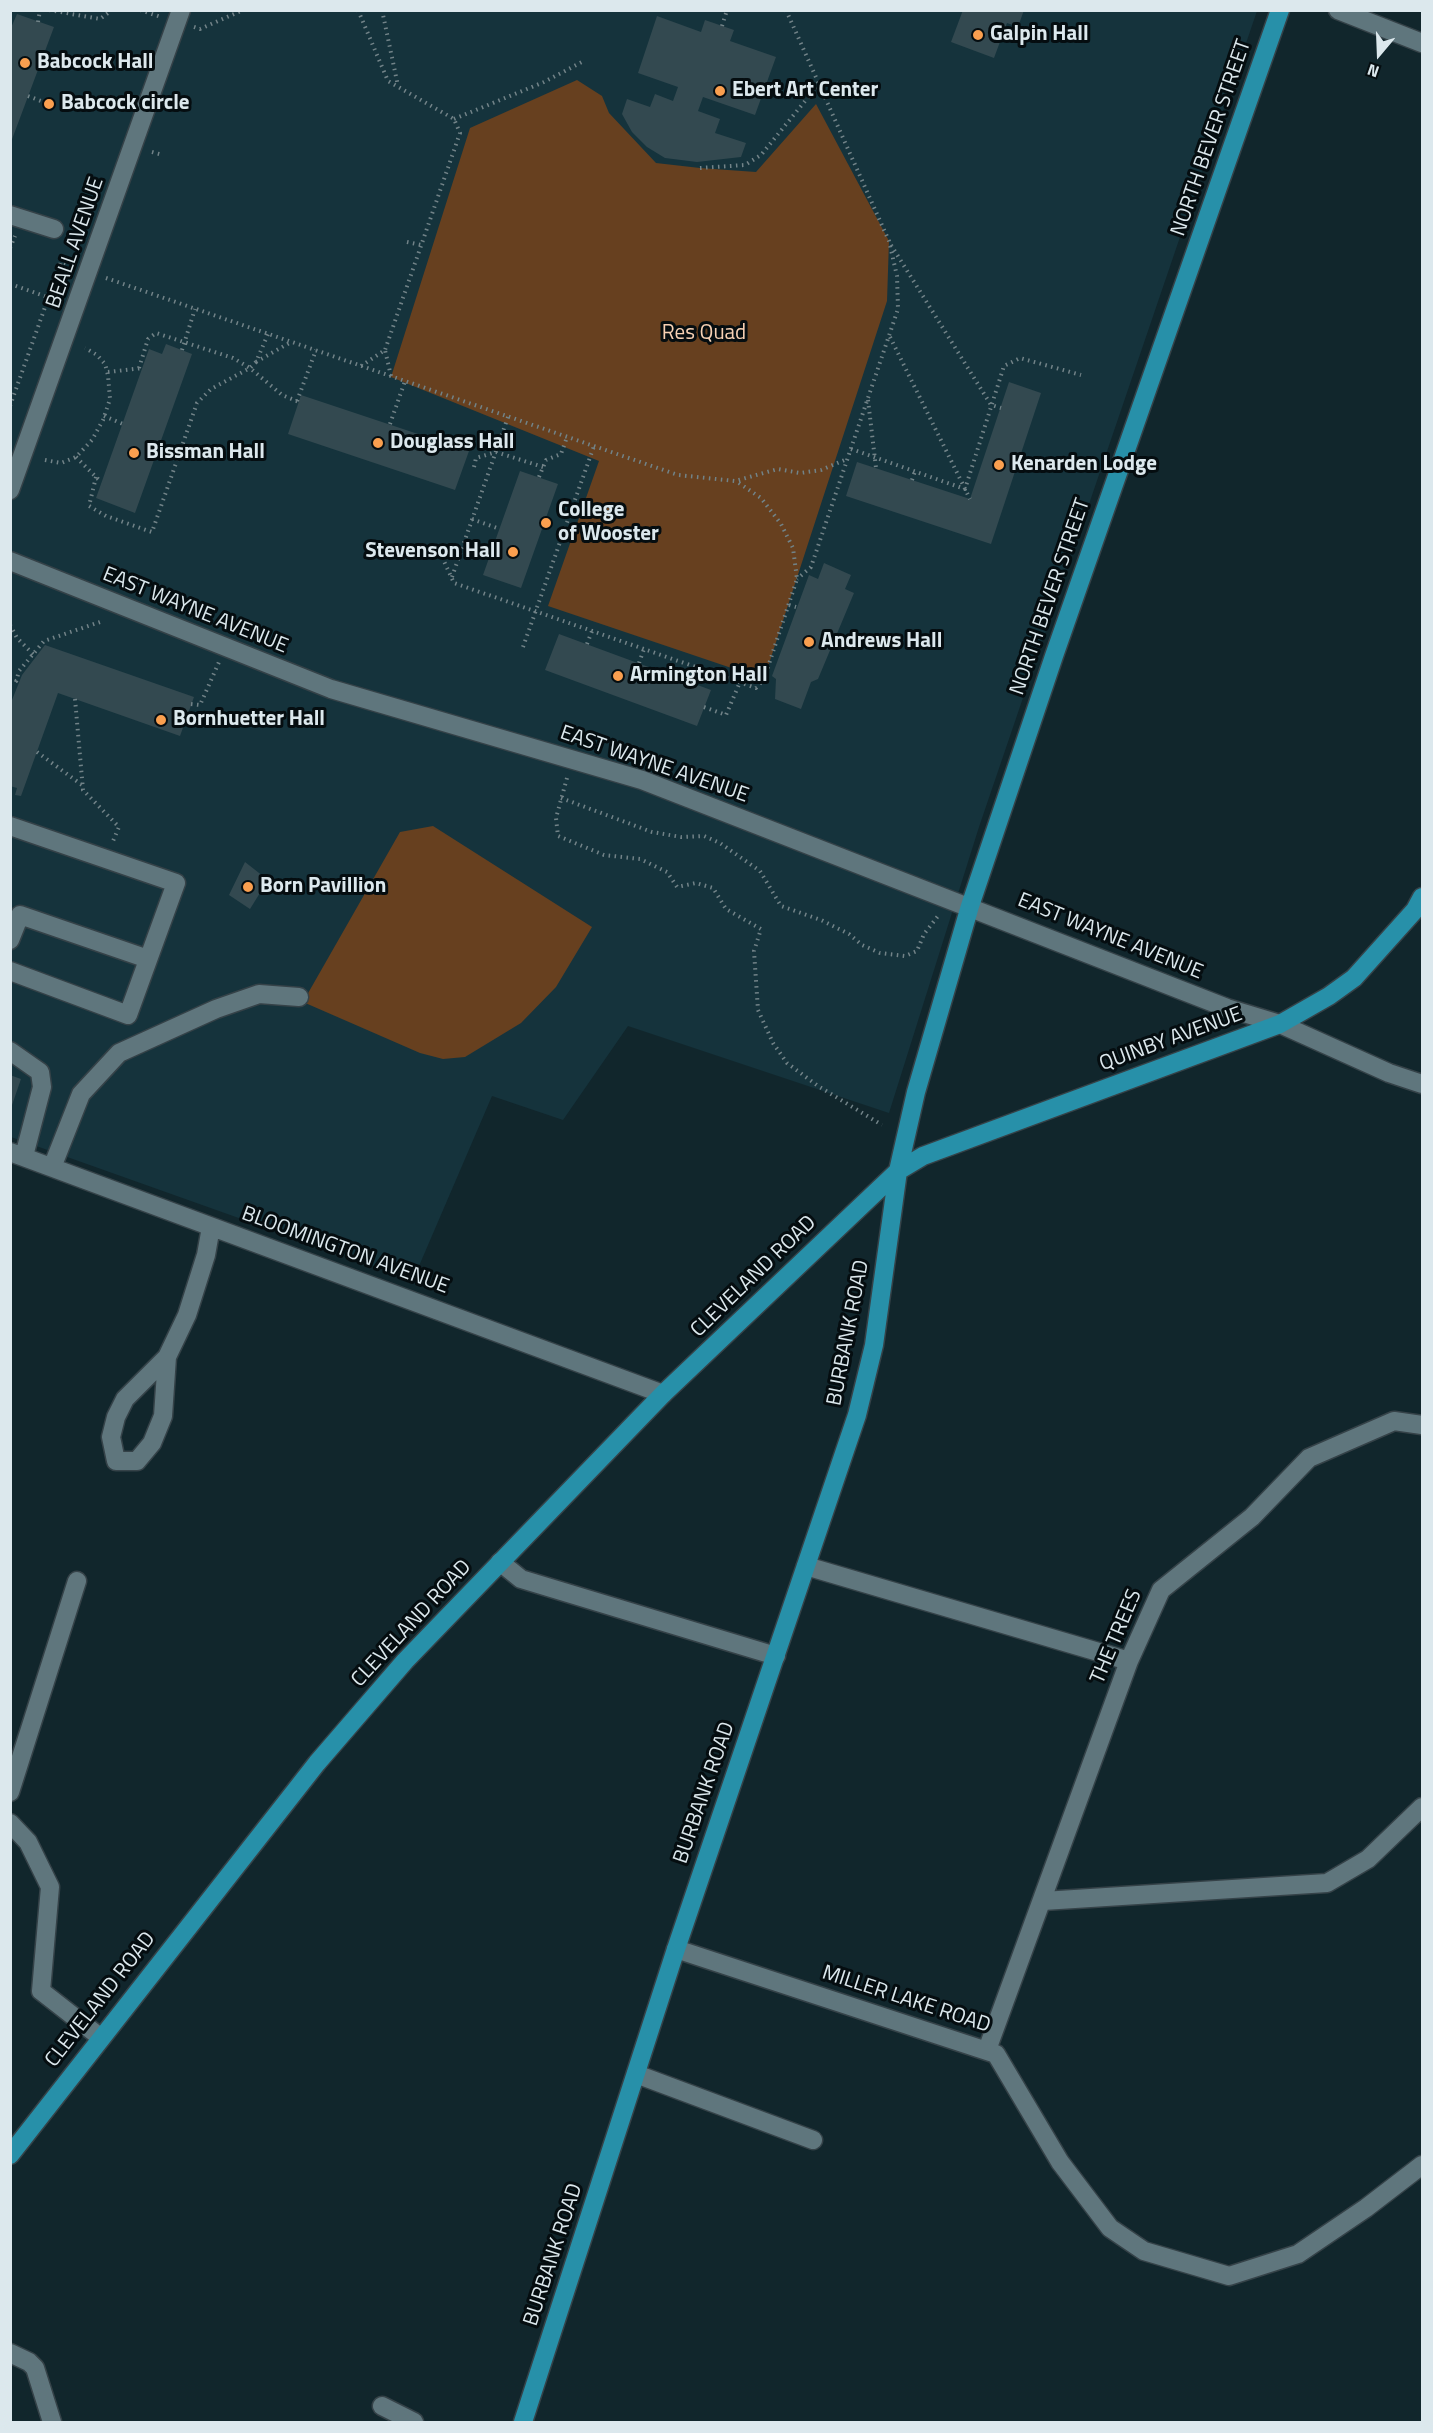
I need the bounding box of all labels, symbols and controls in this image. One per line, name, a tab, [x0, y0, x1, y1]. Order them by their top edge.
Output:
place label: Galpin Hall	[990, 22, 1089, 48]
north arrow	[1349, 24, 1409, 84]
marker: Galpin Hall	[971, 28, 985, 42]
street label: NORTH BEVER STREET	[1167, 36, 1257, 240]
place label: Babcock Hall	[37, 50, 153, 76]
marker: Babcock Hall	[18, 56, 32, 70]
text: N	[1364, 58, 1382, 84]
place label: Ebert Art Center	[732, 78, 878, 104]
marker: Ebert Art Center	[713, 84, 727, 98]
place label: Babcock circle	[61, 91, 190, 117]
marker: Babcock circle	[42, 97, 56, 111]
street label: BEALL AVENUE	[42, 174, 110, 312]
park label: Res Quad	[662, 321, 746, 347]
place label: Douglass Hall	[390, 430, 515, 456]
marker: Douglass Hall	[371, 436, 385, 450]
place label: Bissman Hall	[146, 440, 265, 466]
marker: Bissman Hall	[127, 446, 141, 460]
place label: Kenarden Lodge	[1011, 452, 1157, 478]
marker: Kenarden Lodge	[992, 458, 1006, 472]
street label: NORTH BEVER STREET	[1006, 495, 1096, 699]
place label: College of Wooster	[558, 498, 659, 548]
marker: College of Wooster	[539, 516, 553, 530]
place label: Stevenson Hall	[365, 539, 501, 565]
marker: Stevenson Hall	[506, 545, 520, 559]
street label: EAST WAYNE AVENUE	[99, 562, 291, 660]
place label: Andrews Hall	[821, 629, 942, 655]
marker: Andrews Hall	[802, 635, 816, 649]
place label: Armington Hall	[630, 663, 768, 689]
marker: Armington Hall	[611, 669, 625, 683]
place label: Bornhuetter Hall	[173, 707, 325, 733]
marker: Bornhuetter Hall	[154, 713, 168, 727]
street label: EAST WAYNE AVENUE	[557, 721, 751, 809]
place label: Born Pavillion	[260, 874, 386, 900]
marker: Born Pavillion	[241, 880, 255, 894]
street label: EAST WAYNE AVENUE	[1014, 888, 1206, 986]
street label: QUINBY AVENUE	[1096, 1002, 1246, 1078]
street label: BLOOMINGTON AVENUE	[238, 1202, 452, 1300]
street label: CLEVELAND ROAD	[686, 1211, 822, 1343]
street label: BURBANK ROAD	[823, 1258, 875, 1408]
street label: CLEVELAND ROAD	[347, 1555, 477, 1693]
street label: THE TREES	[1086, 1586, 1148, 1688]
street label: BURBANK ROAD	[669, 1719, 741, 1867]
street label: CLEVELAND ROAD	[40, 1927, 162, 2073]
street label: MILLER LAKE ROAD	[819, 1961, 993, 2039]
street label: BURBANK ROAD	[519, 2181, 589, 2329]

